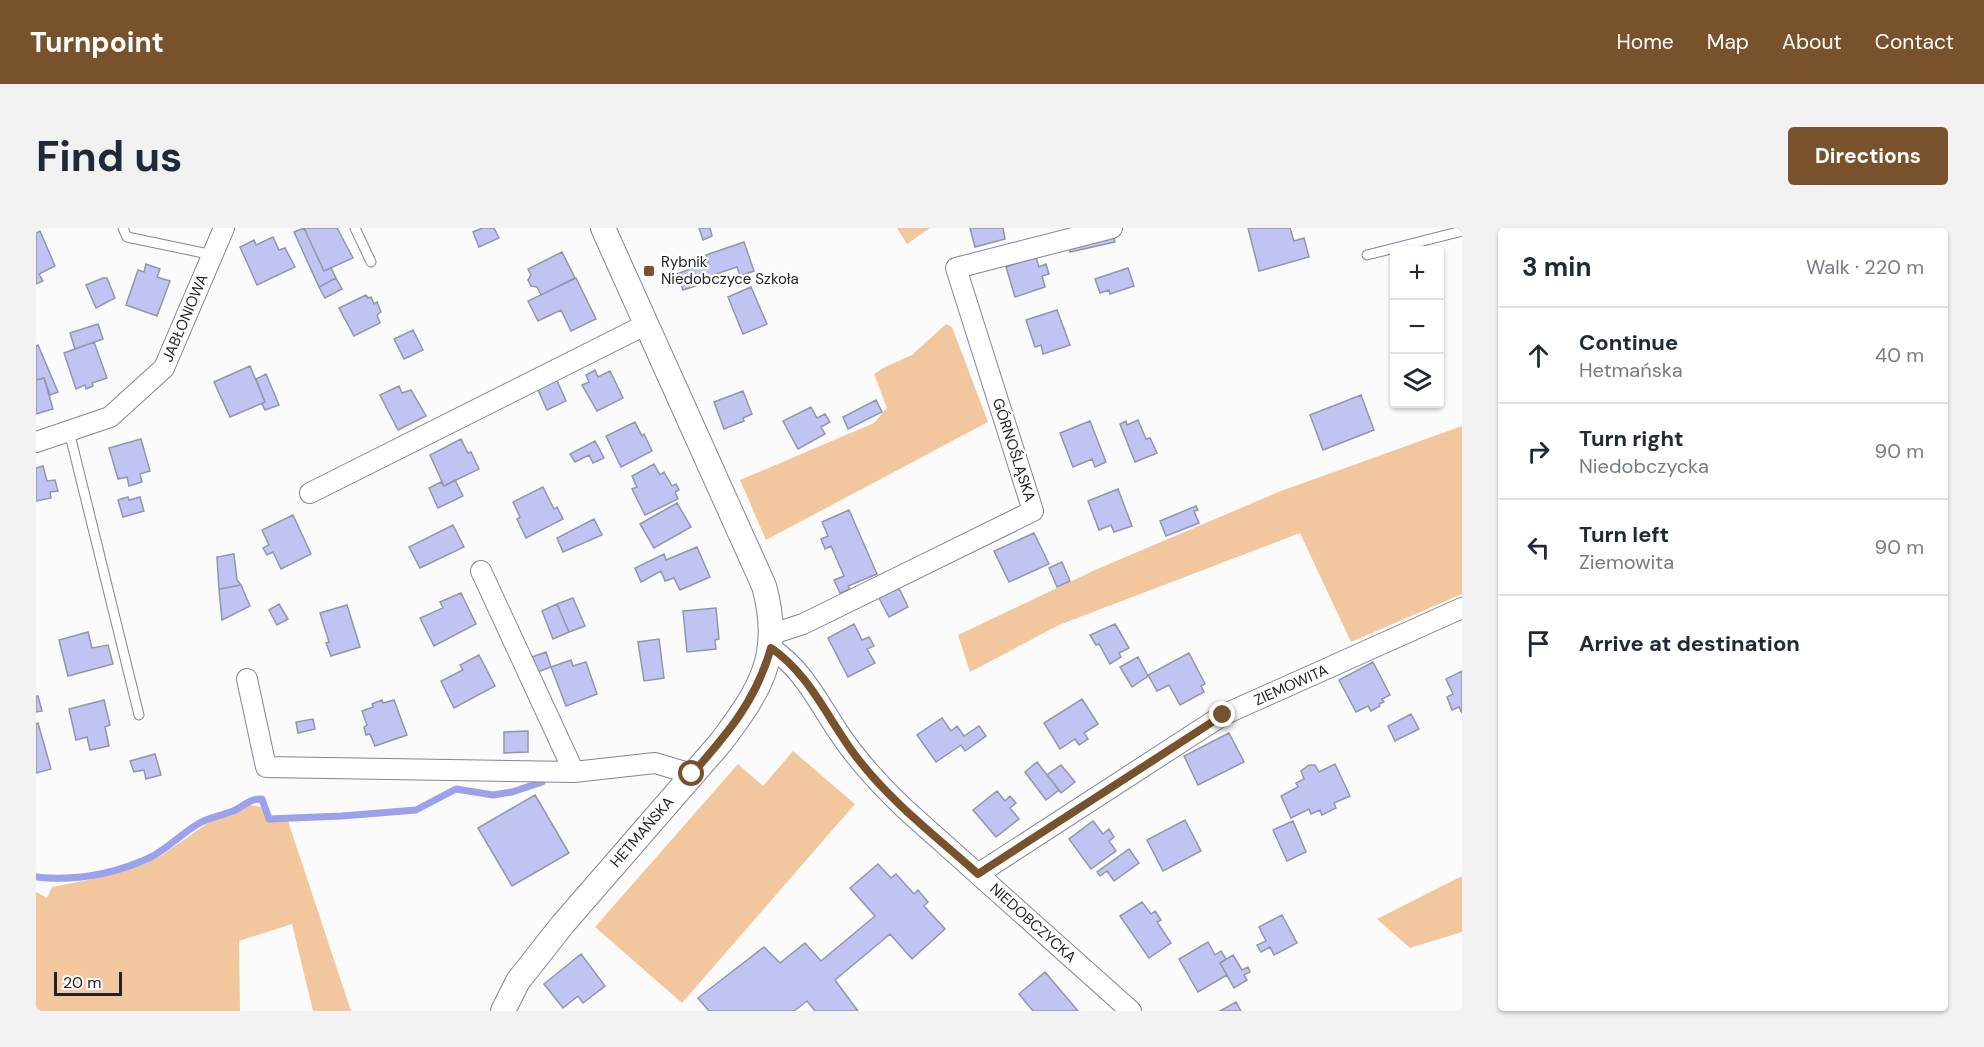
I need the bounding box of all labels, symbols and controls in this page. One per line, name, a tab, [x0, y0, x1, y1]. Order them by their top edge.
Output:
text: Turnpoint	[30, 24, 164, 61]
text: Home	[1616, 28, 1674, 56]
text: Map	[1707, 28, 1749, 56]
text: About	[1782, 28, 1842, 56]
text: Contact	[1875, 28, 1954, 56]
button: Directions	[1788, 127, 1948, 185]
text: Find us	[36, 129, 182, 184]
map controls	[1390, 246, 1444, 408]
button: +	[1390, 246, 1444, 300]
text: 3 min	[1522, 250, 1591, 284]
place label: Rybnik Niedobczyce Szkoła	[661, 252, 799, 289]
text: Walk · 220 m	[1806, 254, 1924, 280]
marker: Rybnik Niedobczyce Szkoła	[642, 264, 656, 278]
street label: JABŁONIOWA	[158, 271, 212, 365]
button: −	[1390, 300, 1444, 354]
text: Continue	[1579, 328, 1678, 357]
icon: ahead	[1522, 339, 1555, 372]
text: 40 m	[1875, 342, 1924, 368]
button: layers	[1390, 354, 1444, 408]
text: Hetmańska	[1579, 357, 1683, 383]
street label: GÓRNOŚLĄSKA	[988, 396, 1040, 504]
text: Turn right	[1579, 424, 1684, 453]
icon: right	[1522, 435, 1555, 468]
text: 90 m	[1875, 438, 1924, 464]
text: Niedobczycka	[1579, 453, 1709, 479]
text: Turn left	[1579, 520, 1669, 549]
icon: left	[1522, 531, 1555, 564]
text: 90 m	[1875, 534, 1924, 560]
text: Ziemowita	[1579, 549, 1674, 575]
icon: arrive	[1522, 627, 1555, 660]
text: Arrive at destination	[1579, 629, 1800, 658]
street label: ZIEMOWITA	[1251, 660, 1331, 710]
route end	[1209, 701, 1235, 727]
route start	[678, 760, 704, 786]
street label: HETMAŃSKA	[606, 792, 678, 872]
street label: NIEDOBCZYCKA	[986, 879, 1080, 967]
scale bar	[54, 969, 122, 996]
text: 20 m	[63, 972, 102, 993]

